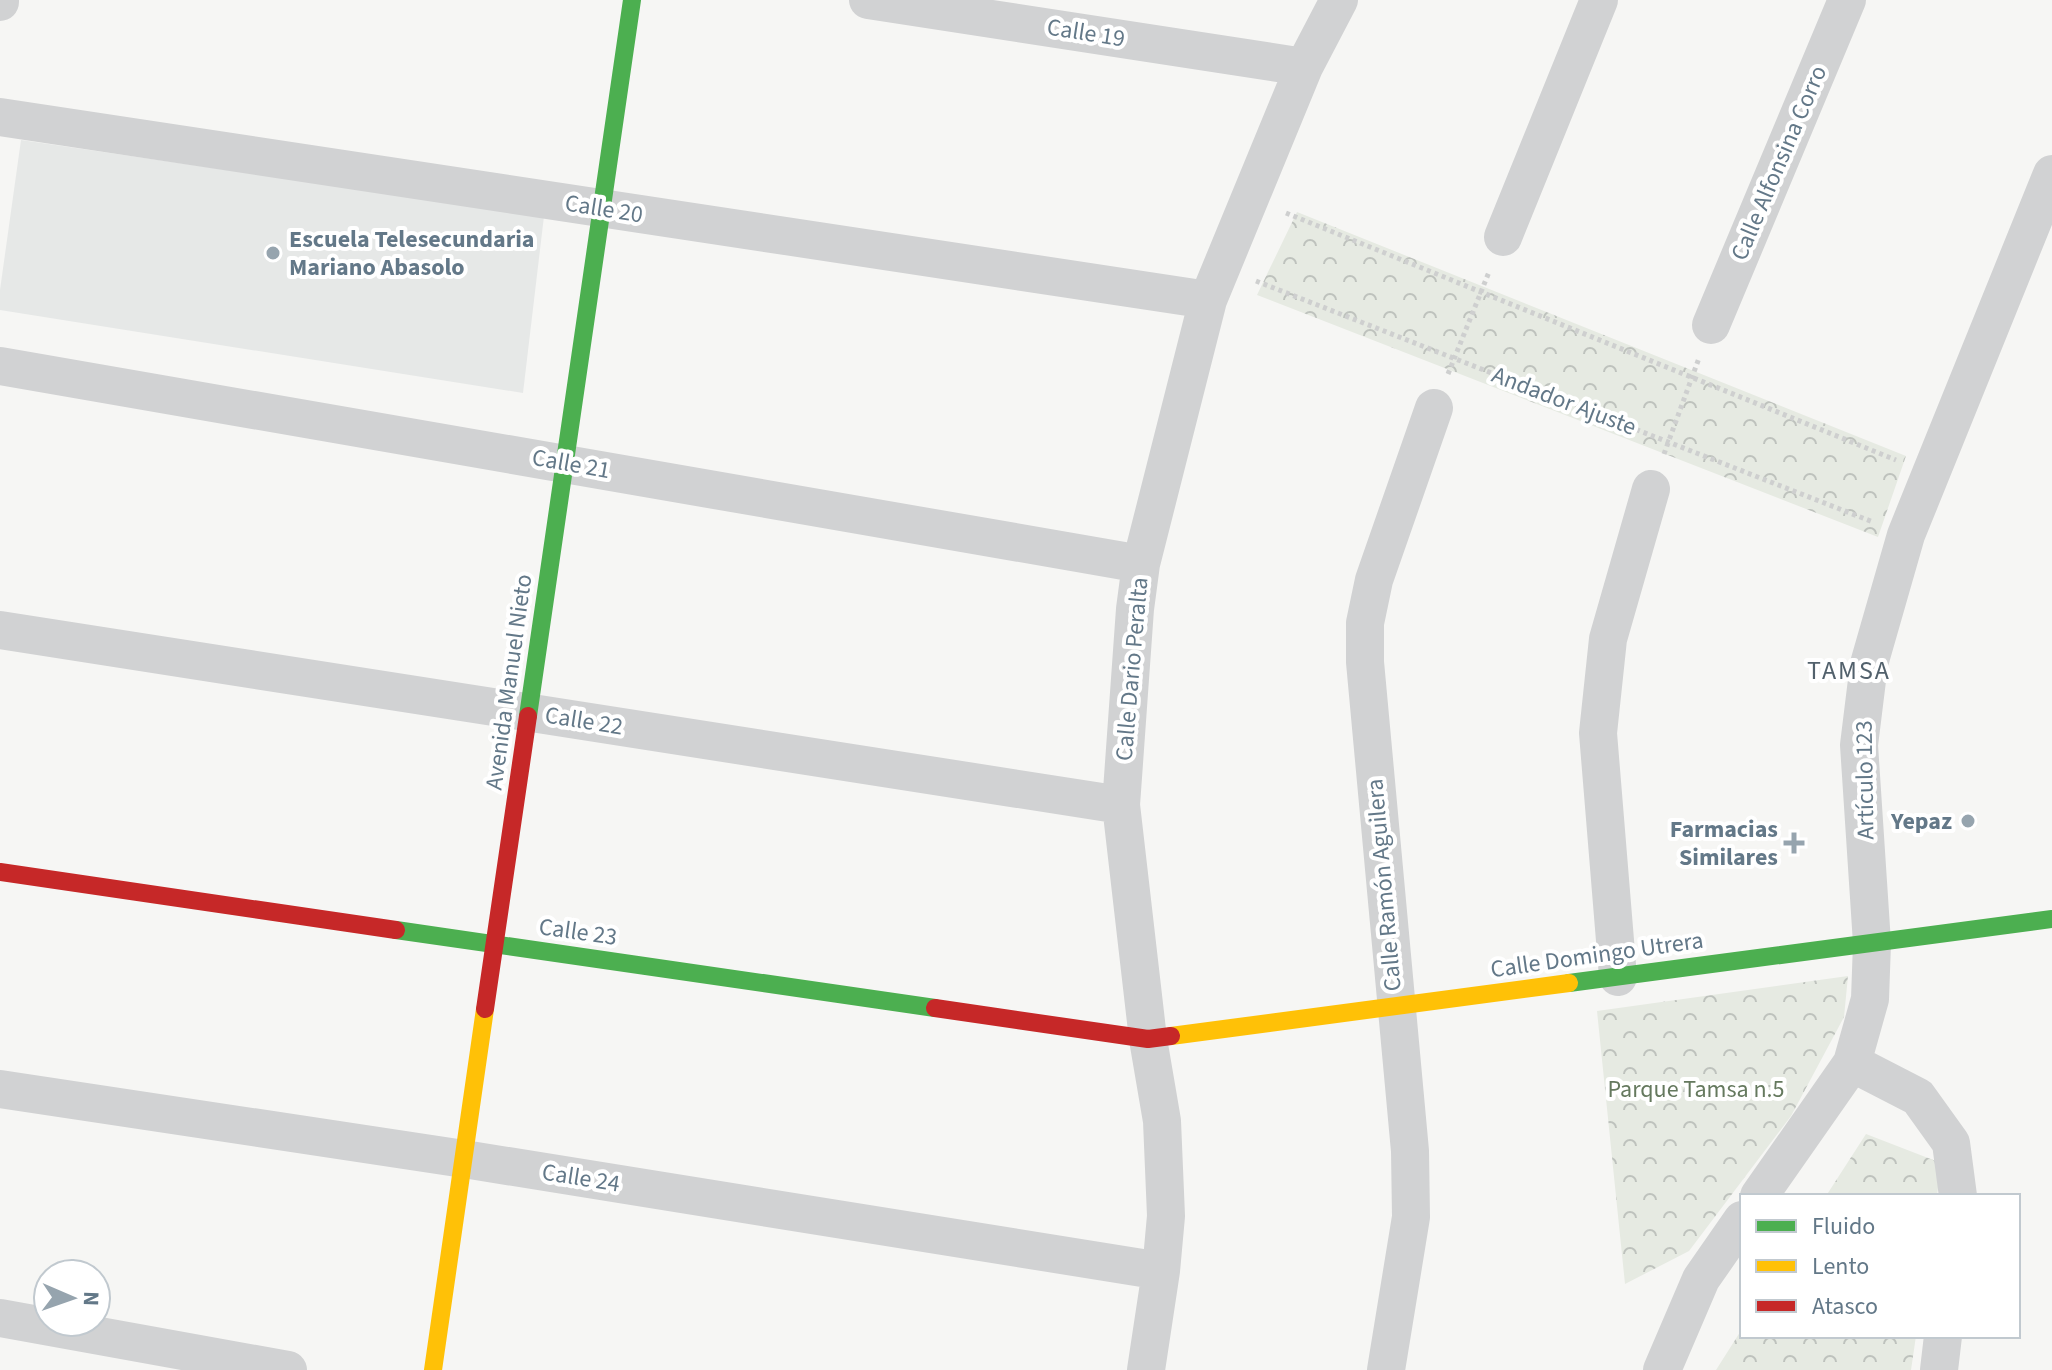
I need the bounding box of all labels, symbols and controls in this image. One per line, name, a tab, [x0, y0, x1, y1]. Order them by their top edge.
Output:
street label: Calle 19	[1044, 10, 1128, 56]
street label: Calle Alfonsina Corro	[1722, 60, 1836, 266]
street label: Calle 20	[562, 186, 646, 232]
place label: Escuela Telesecundaria Mariano Abasolo	[289, 222, 535, 285]
marker: Escuela Telesecundaria Mariano Abasolo	[264, 244, 282, 262]
street label: Andador Ajuste	[1487, 357, 1641, 445]
street label: Calle 21	[529, 440, 613, 488]
street label: Avenida Manuel Nieto	[477, 572, 541, 792]
street label: Calle Dario Peralta	[1107, 576, 1157, 762]
district label: TAMSA	[1807, 652, 1891, 689]
street label: Calle 22	[542, 698, 626, 744]
street label: Artículo 123	[1846, 720, 1884, 840]
street label: Calle Ramón Aguilera	[1357, 777, 1411, 993]
place label: Yepaz	[1890, 804, 1952, 839]
place label: Farmacias Similares	[1670, 812, 1778, 875]
marker: Yepaz	[1959, 812, 1977, 830]
marker: Farmacias Similares	[1785, 834, 1803, 852]
street label: Calle 23	[537, 909, 619, 955]
street label: Calle Domingo Utrera	[1488, 923, 1706, 987]
park label: Parque Tamsa n.5	[1608, 1072, 1784, 1107]
street label: Calle 24	[539, 1155, 623, 1201]
legend	[1740, 1194, 2020, 1338]
text: Fluido	[1812, 1209, 1875, 1244]
text: Lento	[1812, 1249, 1869, 1284]
north arrow	[32, 1258, 112, 1338]
text: Atasco	[1812, 1289, 1878, 1324]
text: N	[75, 1291, 107, 1307]

